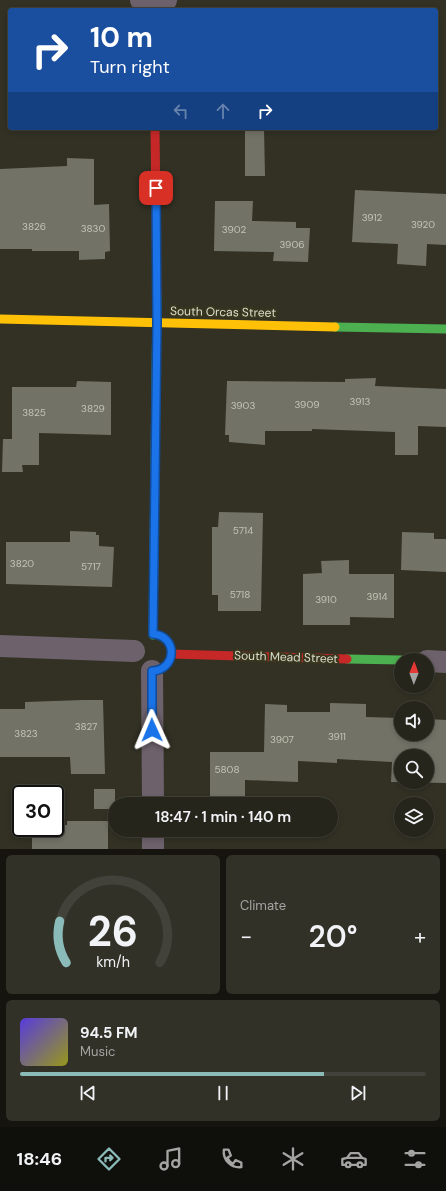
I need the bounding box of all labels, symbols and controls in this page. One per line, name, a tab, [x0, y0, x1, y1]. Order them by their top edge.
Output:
text: 10 m	[90, 19, 153, 56]
icon: right	[24, 24, 76, 76]
text: Turn right	[90, 55, 170, 79]
icon: left	[170, 100, 192, 122]
icon: ahead	[212, 100, 234, 122]
icon: right	[254, 100, 276, 122]
pin	[139, 171, 173, 205]
icon: arrive	[145, 177, 167, 199]
house number: 3912	[362, 211, 383, 224]
house number: 3920	[411, 218, 435, 231]
house number: 3826	[22, 220, 46, 233]
house number: 3830	[81, 222, 106, 235]
house number: 3902	[222, 223, 246, 236]
house number: 3906	[279, 238, 305, 251]
street label: South Orcas Street	[170, 303, 276, 321]
house number: 3913	[350, 395, 370, 408]
house number: 3909	[294, 398, 320, 411]
house number: 3903	[231, 399, 255, 412]
house number: 3829	[81, 402, 105, 415]
house number: 3825	[22, 406, 46, 419]
house number: 5714	[233, 524, 253, 537]
house number: 3820	[10, 557, 34, 570]
house number: 5717	[81, 560, 101, 573]
house number: 5718	[230, 588, 250, 601]
house number: 3914	[367, 590, 387, 603]
house number: 3910	[315, 593, 337, 606]
street label: South Mead Street	[234, 647, 338, 667]
north arrow	[394, 653, 434, 693]
map controls	[394, 653, 434, 837]
button: sound	[394, 701, 434, 741]
position arrow	[131, 709, 173, 751]
house number: 3827	[75, 720, 97, 733]
house number: 3823	[14, 727, 38, 740]
house number: 3911	[328, 730, 346, 743]
house number: 3907	[270, 733, 294, 746]
button: search	[394, 749, 434, 789]
house number: 5808	[214, 763, 240, 776]
speed limit sign: 30	[12, 785, 64, 837]
button: layers	[394, 797, 434, 837]
text: 18:47 · 1 min · 140 m	[155, 807, 291, 827]
text: Climate	[240, 897, 286, 914]
text: 26	[88, 904, 138, 958]
text: 20°	[309, 917, 357, 956]
text: −	[240, 922, 252, 951]
text: +	[414, 922, 426, 951]
text: km/h	[96, 952, 130, 970]
text: 94.5 FM	[80, 1023, 138, 1043]
text: Music	[80, 1043, 115, 1060]
icon: previous	[77, 1082, 99, 1104]
icon: pause	[212, 1082, 234, 1104]
icon: next	[347, 1082, 369, 1104]
icon: directions	[95, 1145, 123, 1173]
icon: music	[157, 1145, 185, 1173]
icon: phone	[218, 1145, 246, 1173]
icon: climate	[279, 1145, 307, 1173]
icon: car	[340, 1145, 368, 1173]
icon: filters	[401, 1145, 429, 1173]
text: 18:46	[17, 1147, 62, 1171]

